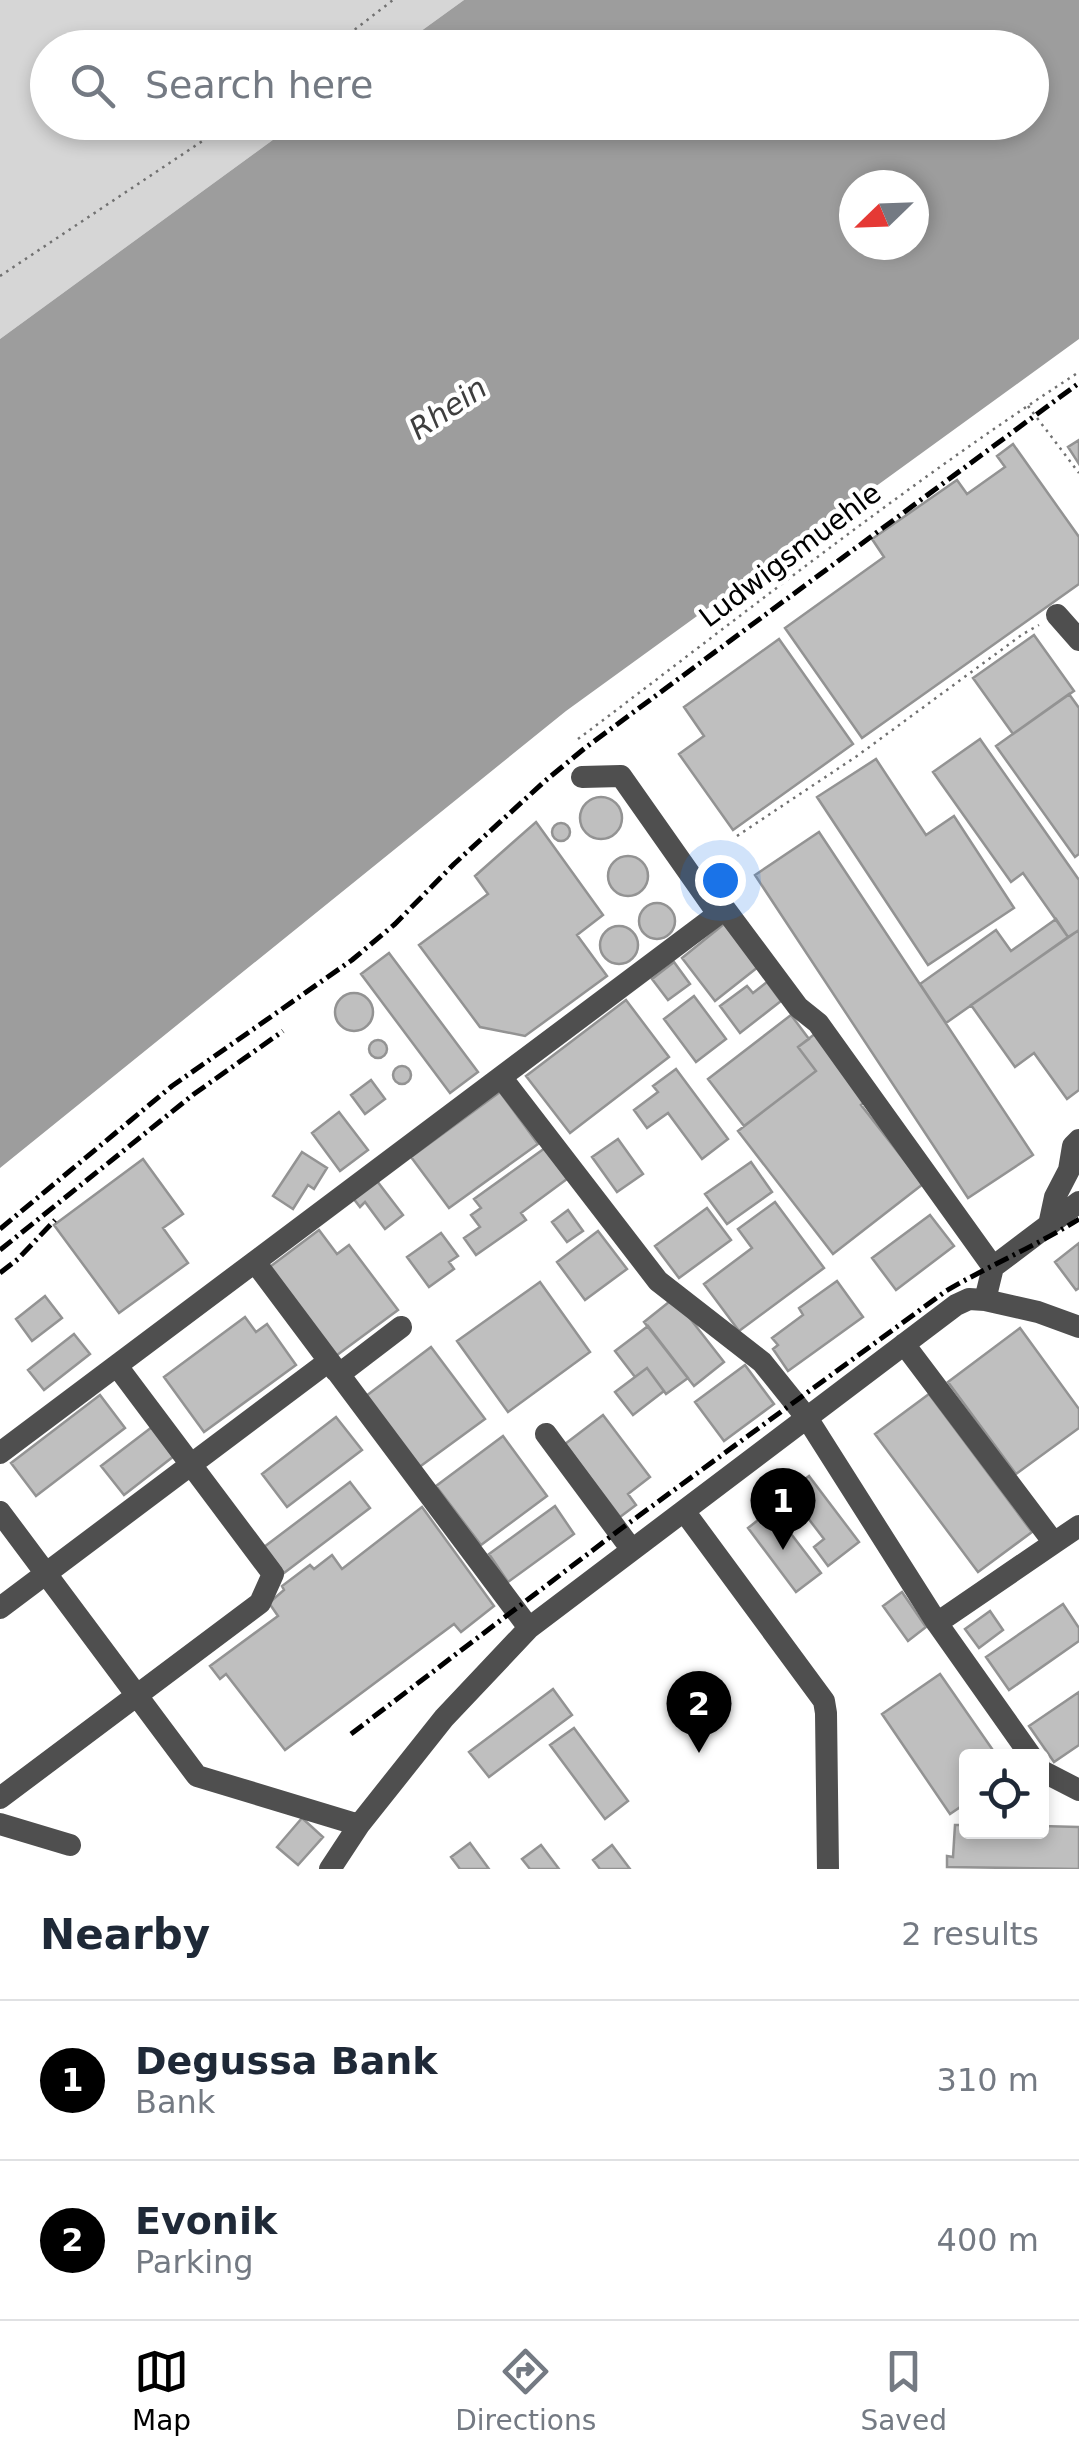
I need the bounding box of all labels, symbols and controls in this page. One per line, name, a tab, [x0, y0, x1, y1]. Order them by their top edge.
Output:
search box	[30, 30, 1049, 140]
icon: search	[65, 58, 120, 113]
text: Search here	[145, 63, 373, 107]
north arrow	[839, 170, 929, 260]
water label: Rhein	[403, 370, 493, 446]
street label: Ludwigsmuehle	[693, 476, 887, 634]
your location	[695, 855, 746, 906]
pin: 1	[750, 1468, 816, 1550]
pin: 2	[666, 1670, 732, 1753]
map controls	[959, 1749, 1049, 1839]
button: locate	[959, 1749, 1049, 1839]
text: Nearby	[40, 1910, 210, 1959]
text: 2 results	[901, 1915, 1039, 1953]
text: Degussa Bank	[135, 2039, 438, 2083]
text: 1	[61, 2061, 84, 2099]
text: 310 m	[937, 2061, 1039, 2099]
text: Bank	[135, 2083, 215, 2121]
text: Evonik	[135, 2199, 277, 2243]
text: 2	[61, 2221, 84, 2259]
text: 400 m	[937, 2221, 1039, 2259]
text: Parking	[135, 2243, 254, 2281]
tab: Map	[132, 2344, 191, 2437]
tab: Directions	[455, 2344, 596, 2437]
tab: Saved	[860, 2344, 947, 2437]

